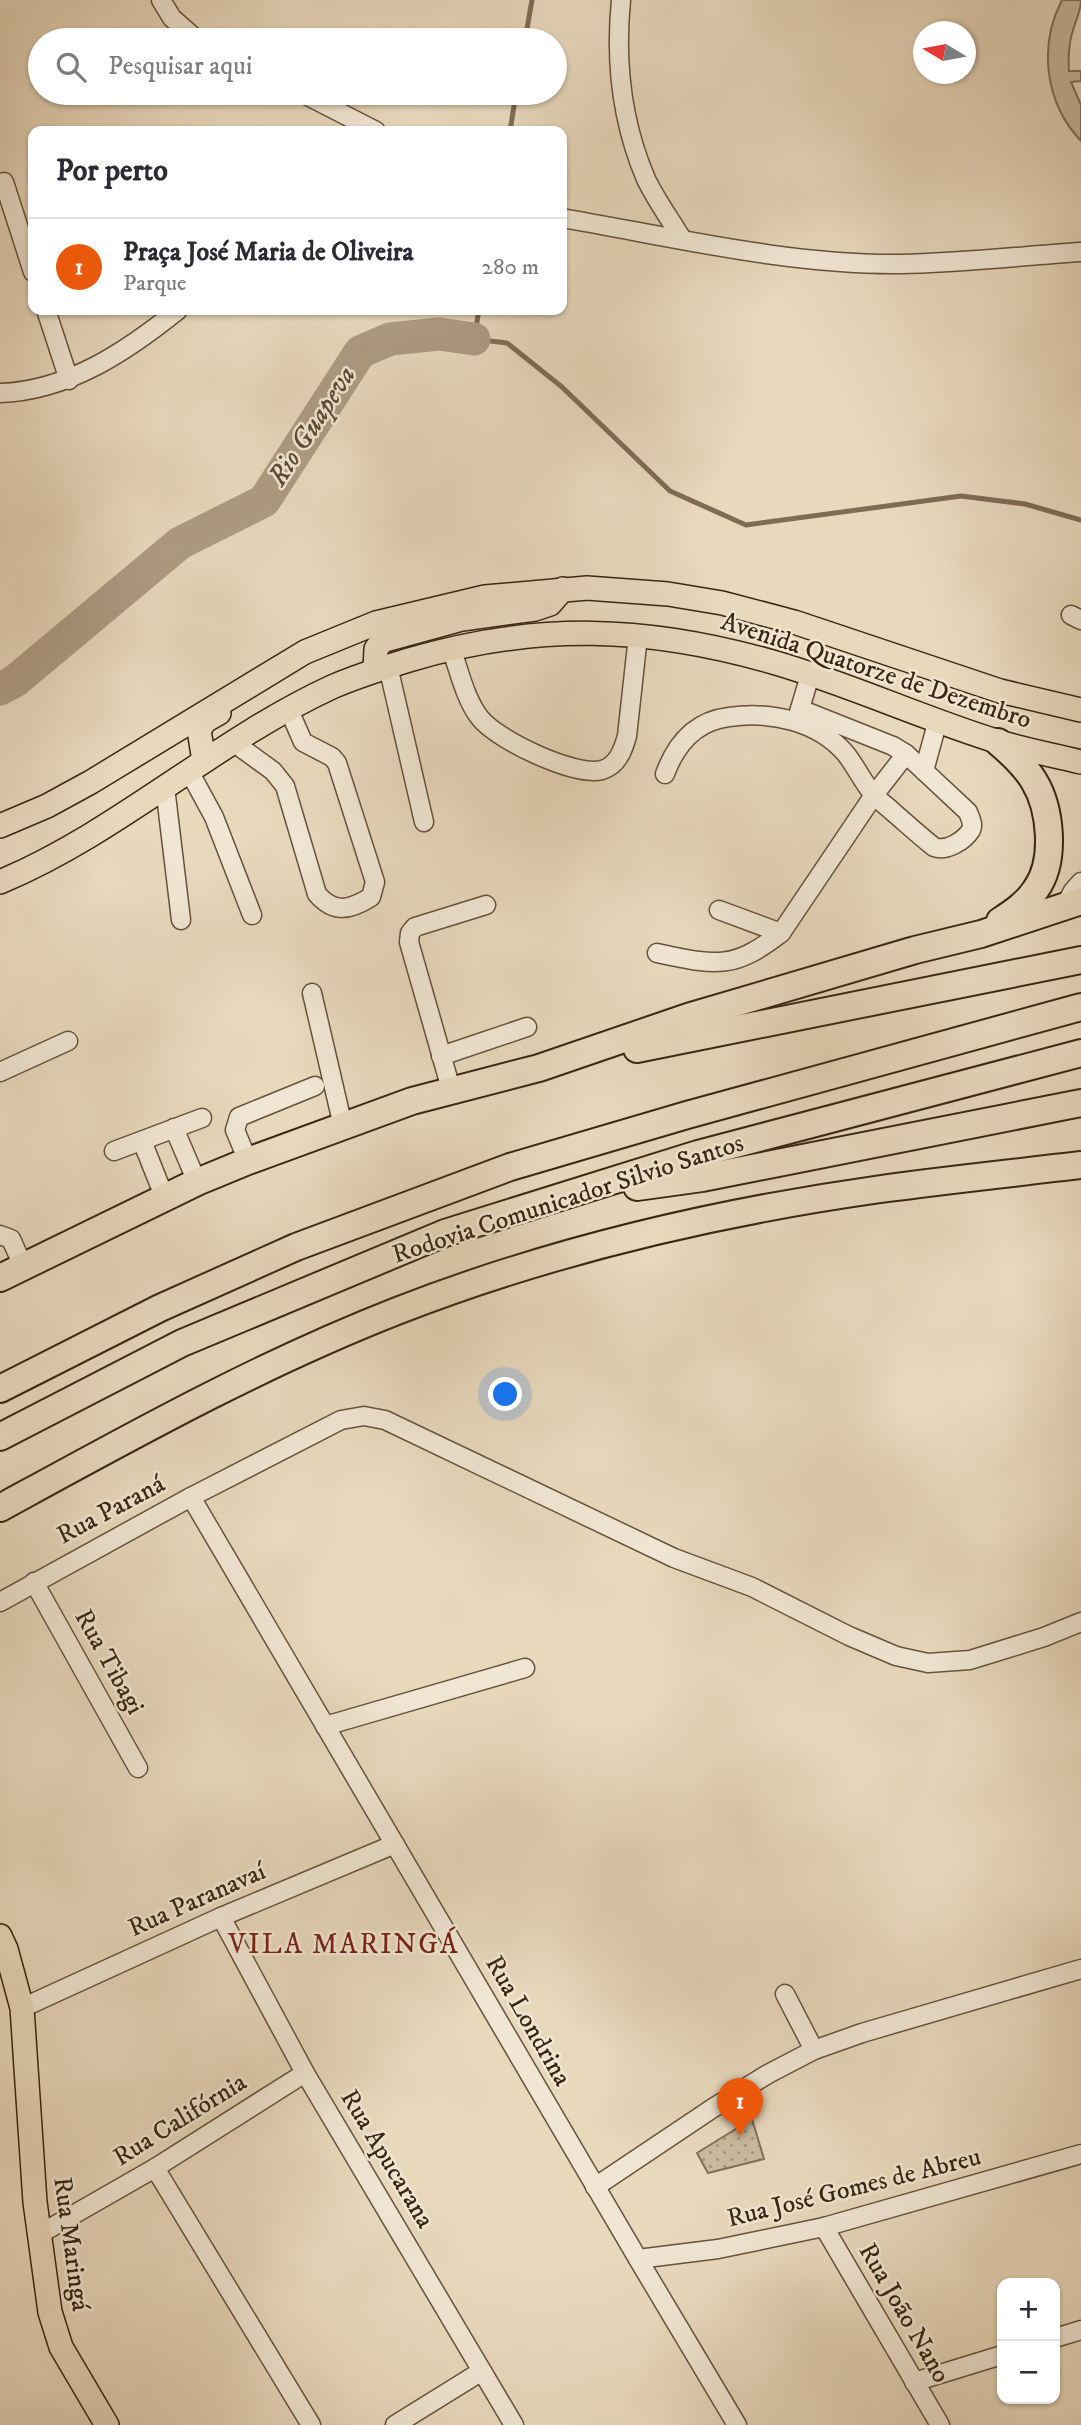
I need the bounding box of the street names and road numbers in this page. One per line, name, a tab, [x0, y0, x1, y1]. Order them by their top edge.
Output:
street label: Avenida Quatorze de Dezembro	[717, 605, 1035, 737]
street label: Rodovia Comunicador Silvio Santos	[388, 1127, 748, 1271]
street label: Rua Paraná	[51, 1468, 171, 1552]
street label: Rua Tibagi	[67, 1604, 151, 1720]
street label: Rua Paranavaí	[123, 1854, 272, 1945]
street label: Rua Londrina	[477, 1950, 579, 2092]
street label: Rua Califórnia	[107, 2066, 253, 2174]
street label: Rua Apucarana	[333, 2084, 441, 2234]
street label: Rua José Gomes de Abreu	[724, 2141, 984, 2235]
street label: Rua Maringá	[45, 2175, 97, 2313]
street label: Rua João Nano	[851, 2237, 957, 2389]

